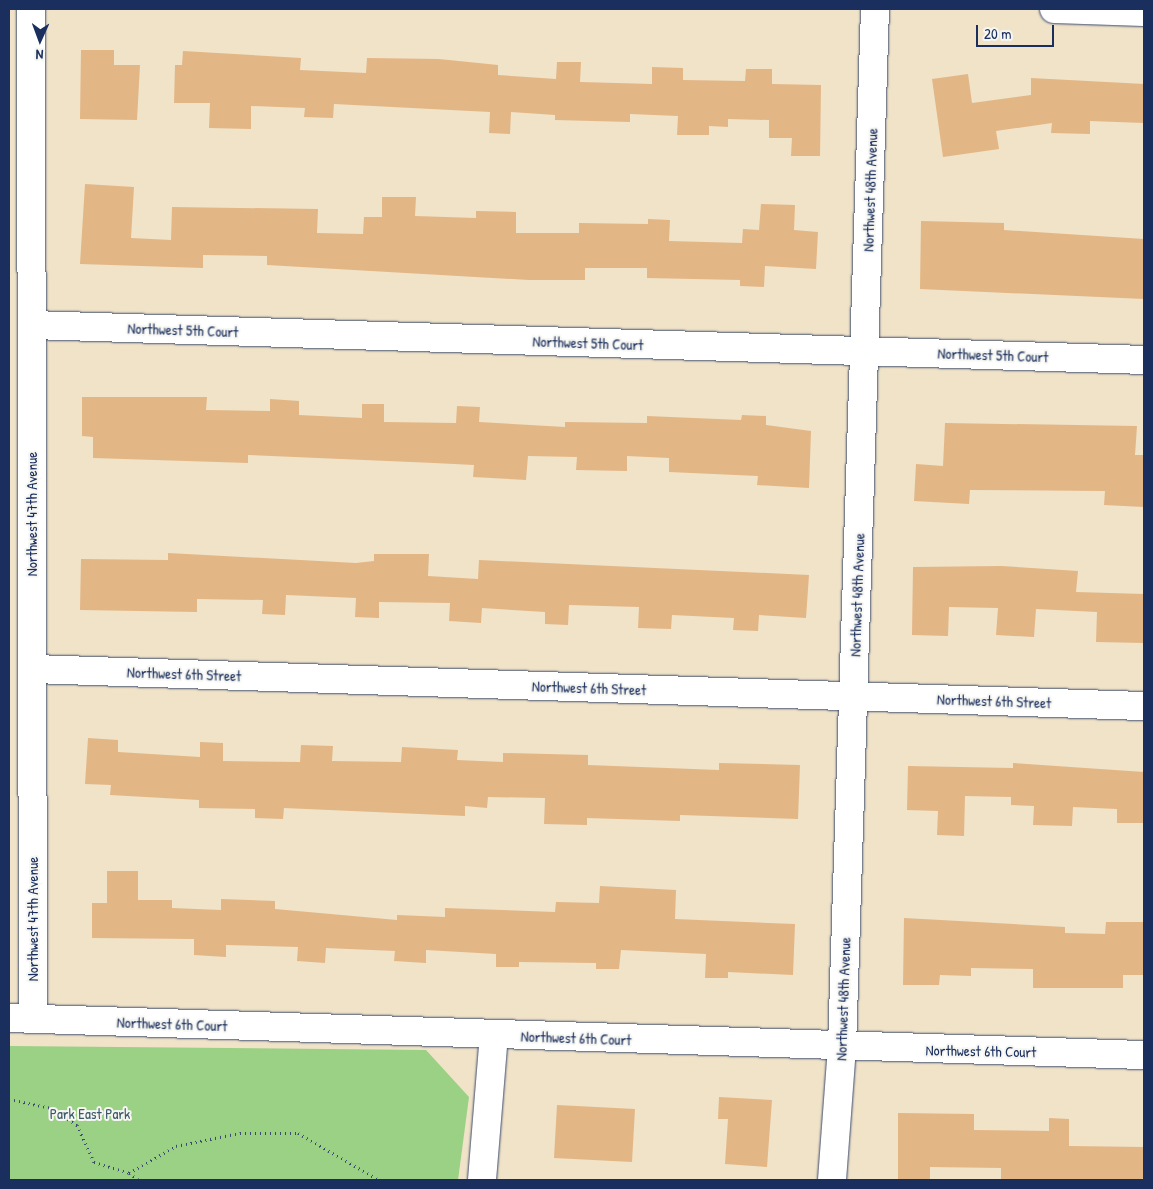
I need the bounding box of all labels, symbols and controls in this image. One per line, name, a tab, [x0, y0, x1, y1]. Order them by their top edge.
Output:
north arrow	[15, 15, 65, 65]
scale bar	[978, 15, 1056, 47]
text: 20 m	[984, 23, 1011, 44]
text: N	[35, 46, 44, 65]
street label: Northwest 48th Avenue	[859, 128, 881, 252]
street label: Northwest 5th Court	[127, 319, 239, 341]
street label: Northwest 5th Court	[532, 332, 644, 354]
street label: Northwest 5th Court	[937, 344, 1049, 366]
street label: Northwest 47th Avenue	[23, 452, 41, 576]
street label: Northwest 48th Avenue	[846, 533, 868, 657]
street label: Northwest 6th Street	[127, 663, 241, 685]
street label: Northwest 6th Street	[532, 677, 646, 699]
street label: Northwest 6th Street	[937, 690, 1051, 712]
street label: Northwest 47th Avenue	[24, 857, 42, 981]
street label: Northwest 48th Avenue	[832, 937, 854, 1061]
street label: Northwest 6th Court	[116, 1013, 228, 1035]
street label: Northwest 6th Court	[520, 1027, 632, 1049]
street label: Northwest 6th Court	[926, 1041, 1036, 1061]
park label: Park East Park	[50, 1105, 130, 1123]

